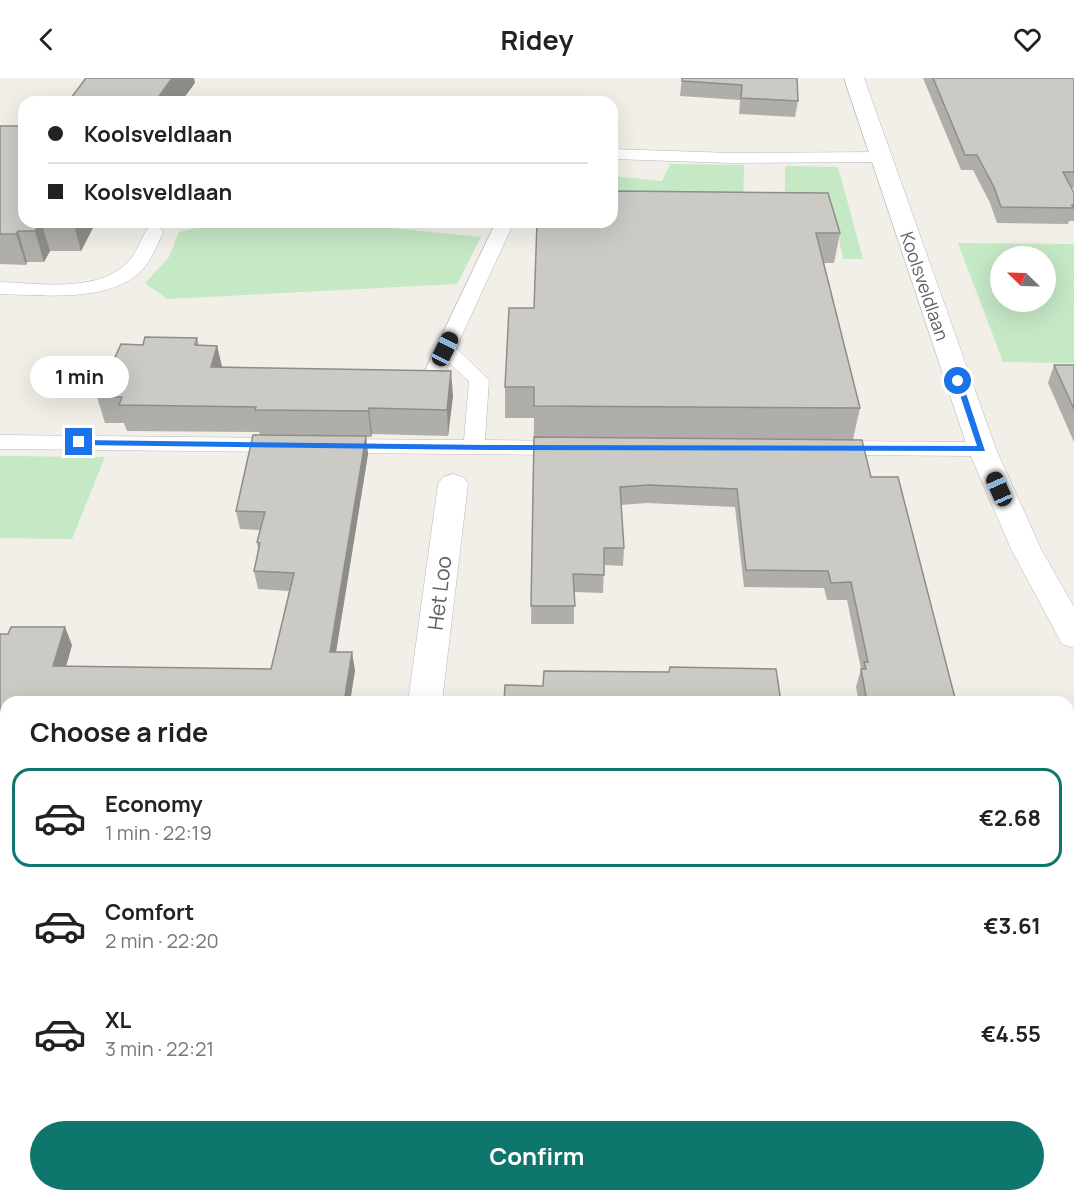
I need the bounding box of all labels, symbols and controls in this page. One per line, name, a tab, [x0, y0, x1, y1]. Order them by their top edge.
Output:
text: Ridey	[500, 21, 574, 58]
icon: back	[30, 23, 63, 56]
icon: heart	[1011, 23, 1044, 56]
text: Koolsveldlaan	[84, 119, 232, 149]
text: Koolsveldlaan	[84, 177, 232, 207]
street label: Koolsveldlaan	[895, 228, 955, 344]
north arrow	[990, 246, 1056, 312]
map controls	[990, 246, 1056, 312]
car	[429, 329, 461, 369]
callout: 1 min	[29, 355, 128, 397]
text: 1 min	[55, 363, 104, 390]
route start	[944, 367, 971, 394]
route end	[65, 428, 92, 455]
car	[983, 469, 1015, 509]
street label: Het Loo	[421, 554, 457, 632]
text: Choose a ride	[30, 713, 208, 750]
text: Economy	[105, 789, 203, 819]
icon: car	[33, 791, 87, 845]
text: €2.68	[979, 803, 1041, 833]
text: 1 min · 22:19	[105, 819, 212, 846]
text: Comfort	[105, 897, 194, 927]
icon: car	[33, 899, 87, 953]
text: €3.61	[984, 911, 1041, 941]
text: 2 min · 22:20	[105, 927, 219, 954]
text: XL	[105, 1005, 131, 1035]
icon: car	[33, 1007, 87, 1061]
text: €4.55	[981, 1019, 1041, 1049]
text: 3 min · 22:21	[105, 1035, 214, 1062]
button: Confirm	[30, 1121, 1044, 1190]

